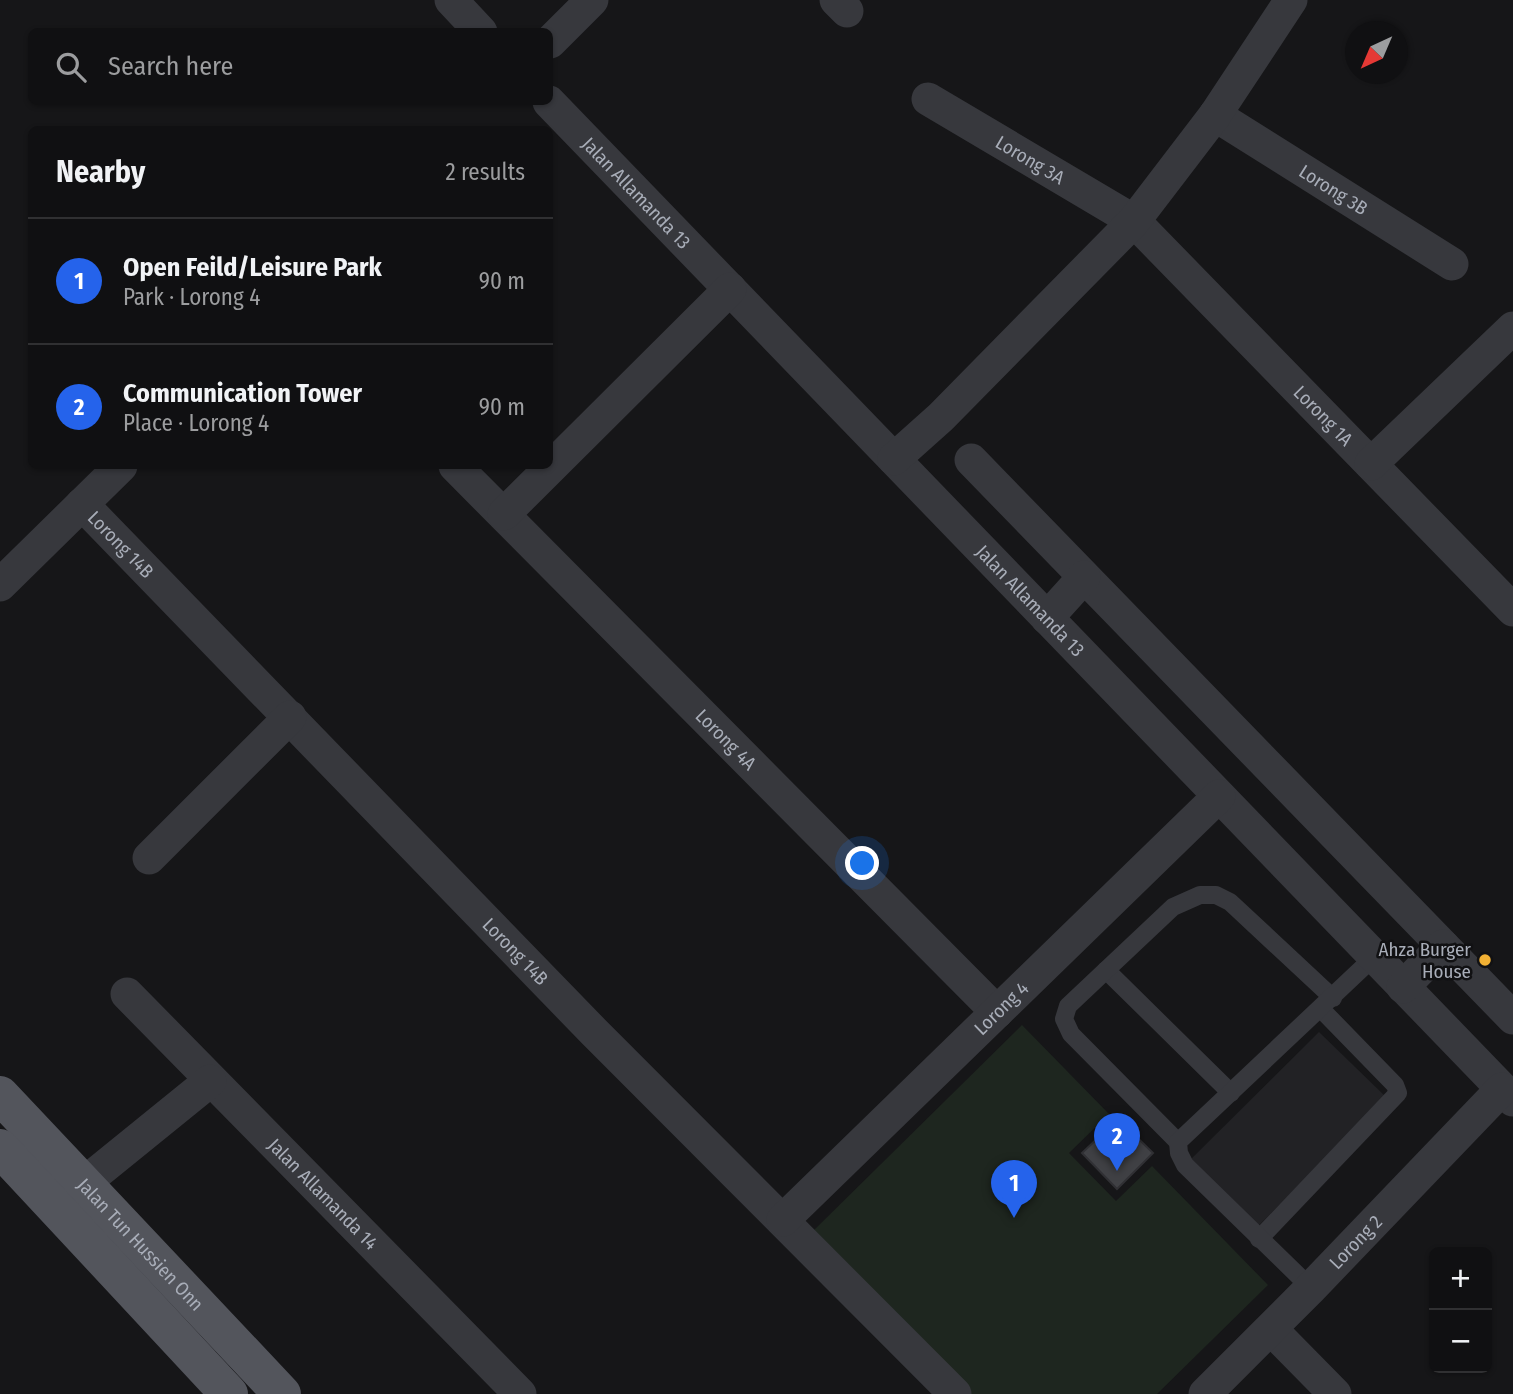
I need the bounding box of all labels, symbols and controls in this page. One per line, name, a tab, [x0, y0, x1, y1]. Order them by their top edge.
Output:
north arrow	[1345, 21, 1408, 84]
search box	[28, 28, 553, 105]
icon: search	[52, 48, 90, 86]
text: Search here	[108, 51, 233, 82]
street label: Lorong 3A	[992, 131, 1069, 189]
street label: Jalan Allamanda 13	[577, 132, 695, 254]
text: Nearby	[56, 154, 145, 190]
text: 2 results	[445, 158, 525, 186]
street label: Lorong 3B	[1295, 160, 1372, 220]
text: Open Feild/Leisure Park	[123, 252, 382, 283]
text: 1	[74, 267, 84, 295]
text: 90 m	[479, 267, 525, 295]
text: Park · Lorong 4	[123, 283, 260, 311]
text: Communication Tower	[123, 378, 362, 409]
street label: Lorong 1A	[1289, 381, 1358, 451]
text: 2	[74, 393, 84, 421]
text: 90 m	[479, 393, 525, 421]
text: Place · Lorong 4	[123, 409, 269, 437]
street label: Lorong 14B	[83, 506, 158, 583]
street label: Jalan Allamanda 13	[971, 540, 1089, 661]
street label: Lorong 4A	[691, 704, 761, 775]
your location	[845, 846, 879, 880]
street label: Lorong 14B	[478, 913, 553, 990]
place label: Ahza Burger House	[1379, 938, 1471, 983]
marker: Ahza Burger House	[1477, 952, 1493, 968]
street label: Lorong 4	[969, 977, 1033, 1040]
pin: 2	[1094, 1113, 1140, 1171]
street label: Jalan Allamanda 14	[263, 1134, 383, 1255]
pin: 1	[991, 1160, 1037, 1218]
street label: Jalan Tun Hussien Onn	[72, 1173, 208, 1316]
street label: Lorong 2	[1325, 1210, 1387, 1274]
map controls	[1429, 1247, 1492, 1373]
button: +	[1429, 1247, 1492, 1310]
button: −	[1429, 1310, 1492, 1373]

